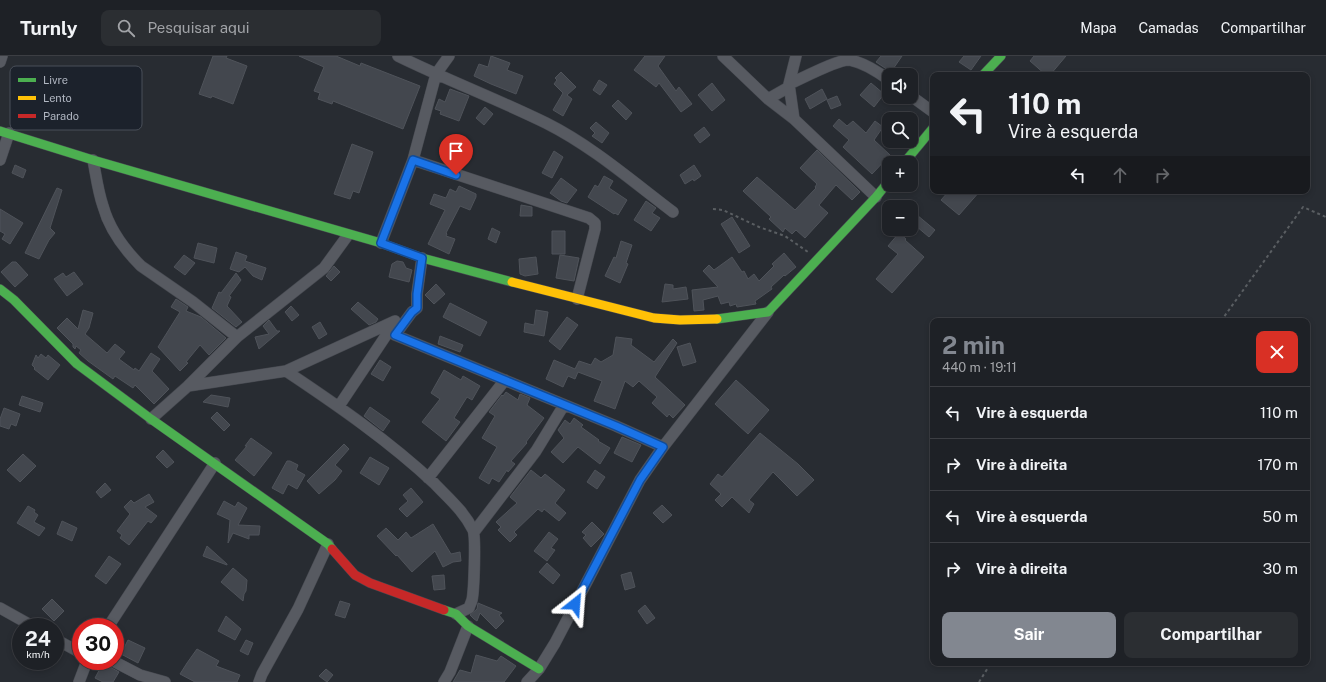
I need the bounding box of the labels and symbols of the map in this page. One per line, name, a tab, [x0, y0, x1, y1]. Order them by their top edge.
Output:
legend	[10, 66, 142, 130]
text: Livre	[43, 74, 68, 86]
text: Lento	[43, 92, 72, 104]
text: Parado	[43, 110, 79, 122]
pin	[439, 134, 473, 175]
position arrow	[554, 583, 596, 625]
speed limit sign: 30	[72, 618, 124, 670]

